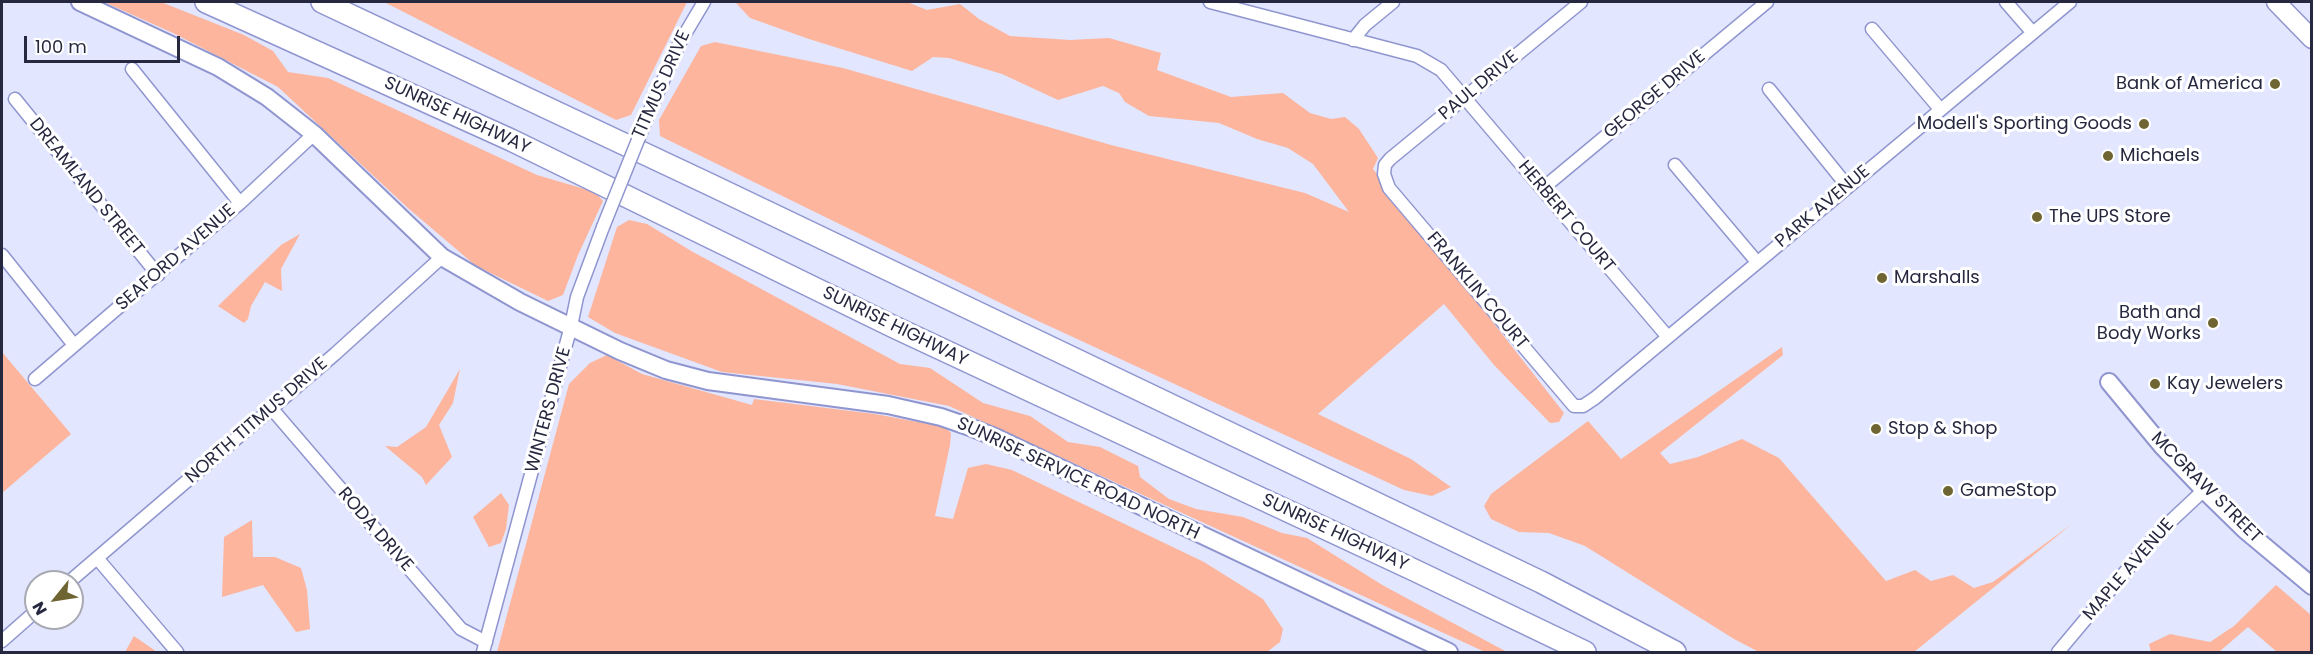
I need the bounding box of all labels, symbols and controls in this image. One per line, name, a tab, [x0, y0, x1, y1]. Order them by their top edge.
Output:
scale bar	[27, 24, 183, 62]
street label: TITMUS DRIVE	[628, 27, 696, 143]
text: 100 m	[35, 34, 87, 59]
street label: GEORGE DRIVE	[1600, 46, 1710, 144]
street label: PAUL DRIVE	[1435, 47, 1523, 125]
street label: SUNRISE HIGHWAY	[380, 73, 534, 159]
place label: Bank of America	[2116, 73, 2263, 95]
marker: Bank of America	[2268, 77, 2282, 91]
place label: Modell's Sporting Goods	[1917, 113, 2132, 135]
street label: DREAMLAND STREET	[24, 114, 148, 260]
marker: Modell's Sporting Goods	[2137, 117, 2151, 131]
place label: Michaels	[2120, 145, 2200, 167]
marker: Michaels	[2101, 149, 2115, 163]
street label: HERBERT COURT	[1513, 157, 1619, 277]
street label: PARK AVENUE	[1771, 161, 1875, 253]
street label: SEAFORD AVENUE	[112, 200, 240, 316]
place label: The UPS Store	[2049, 206, 2171, 228]
marker: The UPS Store	[2030, 210, 2044, 224]
street label: FRANKLIN COURT	[1422, 228, 1532, 354]
place label: Marshalls	[1894, 267, 1980, 289]
marker: Marshalls	[1875, 271, 1889, 285]
street label: SUNRISE HIGHWAY	[819, 282, 971, 372]
place label: Bath and Body Works	[2097, 302, 2201, 344]
marker: Bath and Body Works	[2206, 316, 2220, 330]
street label: WINTERS DRIVE	[522, 345, 576, 475]
street label: NORTH TITMUS DRIVE	[182, 353, 332, 489]
place label: Kay Jewelers	[2167, 373, 2283, 395]
marker: Kay Jewelers	[2148, 377, 2162, 391]
street label: SUNRISE SERVICE ROAD NORTH	[953, 413, 1203, 545]
place label: Stop & Shop	[1888, 418, 1997, 440]
marker: Stop & Shop	[1869, 422, 1883, 436]
street label: MCGRAW STREET	[2146, 428, 2266, 548]
place label: GameStop	[1960, 480, 2057, 502]
street label: RODA DRIVE	[333, 484, 417, 576]
marker: GameStop	[1941, 484, 1955, 498]
street label: SUNRISE HIGHWAY	[1258, 490, 1412, 576]
street label: MAPLE AVENUE	[2079, 515, 2179, 625]
north arrow	[24, 570, 84, 630]
text: N	[27, 597, 53, 619]

